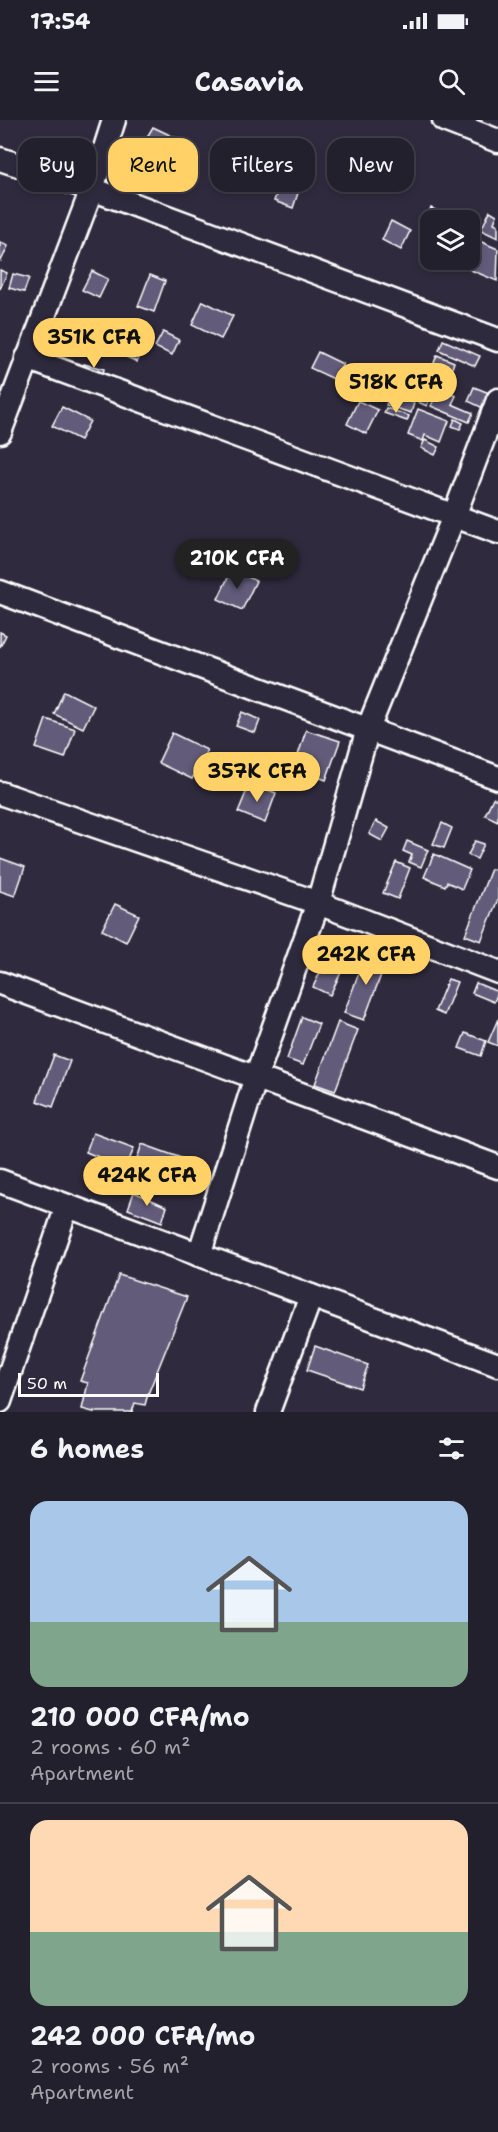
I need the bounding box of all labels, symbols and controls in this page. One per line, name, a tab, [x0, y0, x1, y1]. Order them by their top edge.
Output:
text: 17:54	[30, 7, 91, 36]
text: Casavia	[194, 63, 304, 100]
icon: menu	[30, 65, 63, 98]
icon: search	[435, 65, 468, 98]
chip: Buy	[18, 138, 96, 192]
chip: Rent	[108, 138, 198, 192]
chip: Filters	[210, 138, 315, 192]
chip: New	[327, 138, 414, 192]
map controls	[420, 210, 480, 270]
button: layers	[420, 210, 480, 270]
pin: 351K CFA	[32, 318, 156, 369]
text: 351K CFA	[47, 324, 141, 350]
pin: 518K CFA	[334, 363, 458, 414]
text: 518K CFA	[349, 369, 443, 395]
pin: 210K CFA	[175, 539, 299, 590]
text: 210K CFA	[190, 545, 285, 571]
pin: 357K CFA	[195, 752, 319, 803]
text: 357K CFA	[207, 758, 307, 784]
pin: 242K CFA	[304, 935, 428, 986]
text: 242K CFA	[316, 941, 416, 967]
pin: 424K CFA	[85, 1156, 209, 1207]
text: 424K CFA	[97, 1162, 197, 1188]
scale bar	[18, 1370, 159, 1398]
text: 50 m	[27, 1373, 67, 1394]
text: 6 homes	[30, 1431, 144, 1466]
icon: filters	[435, 1432, 468, 1465]
icon: home	[195, 1540, 303, 1648]
text: 210 000 CFA/mo	[30, 1699, 250, 1734]
text: 2 rooms · 60 m²	[30, 1734, 190, 1760]
text: Apartment	[30, 1760, 134, 1786]
icon: home	[195, 1859, 303, 1967]
text: 242 000 CFA/mo	[30, 2018, 255, 2053]
text: 2 rooms · 56 m²	[30, 2053, 189, 2079]
text: Apartment	[30, 2079, 134, 2105]

